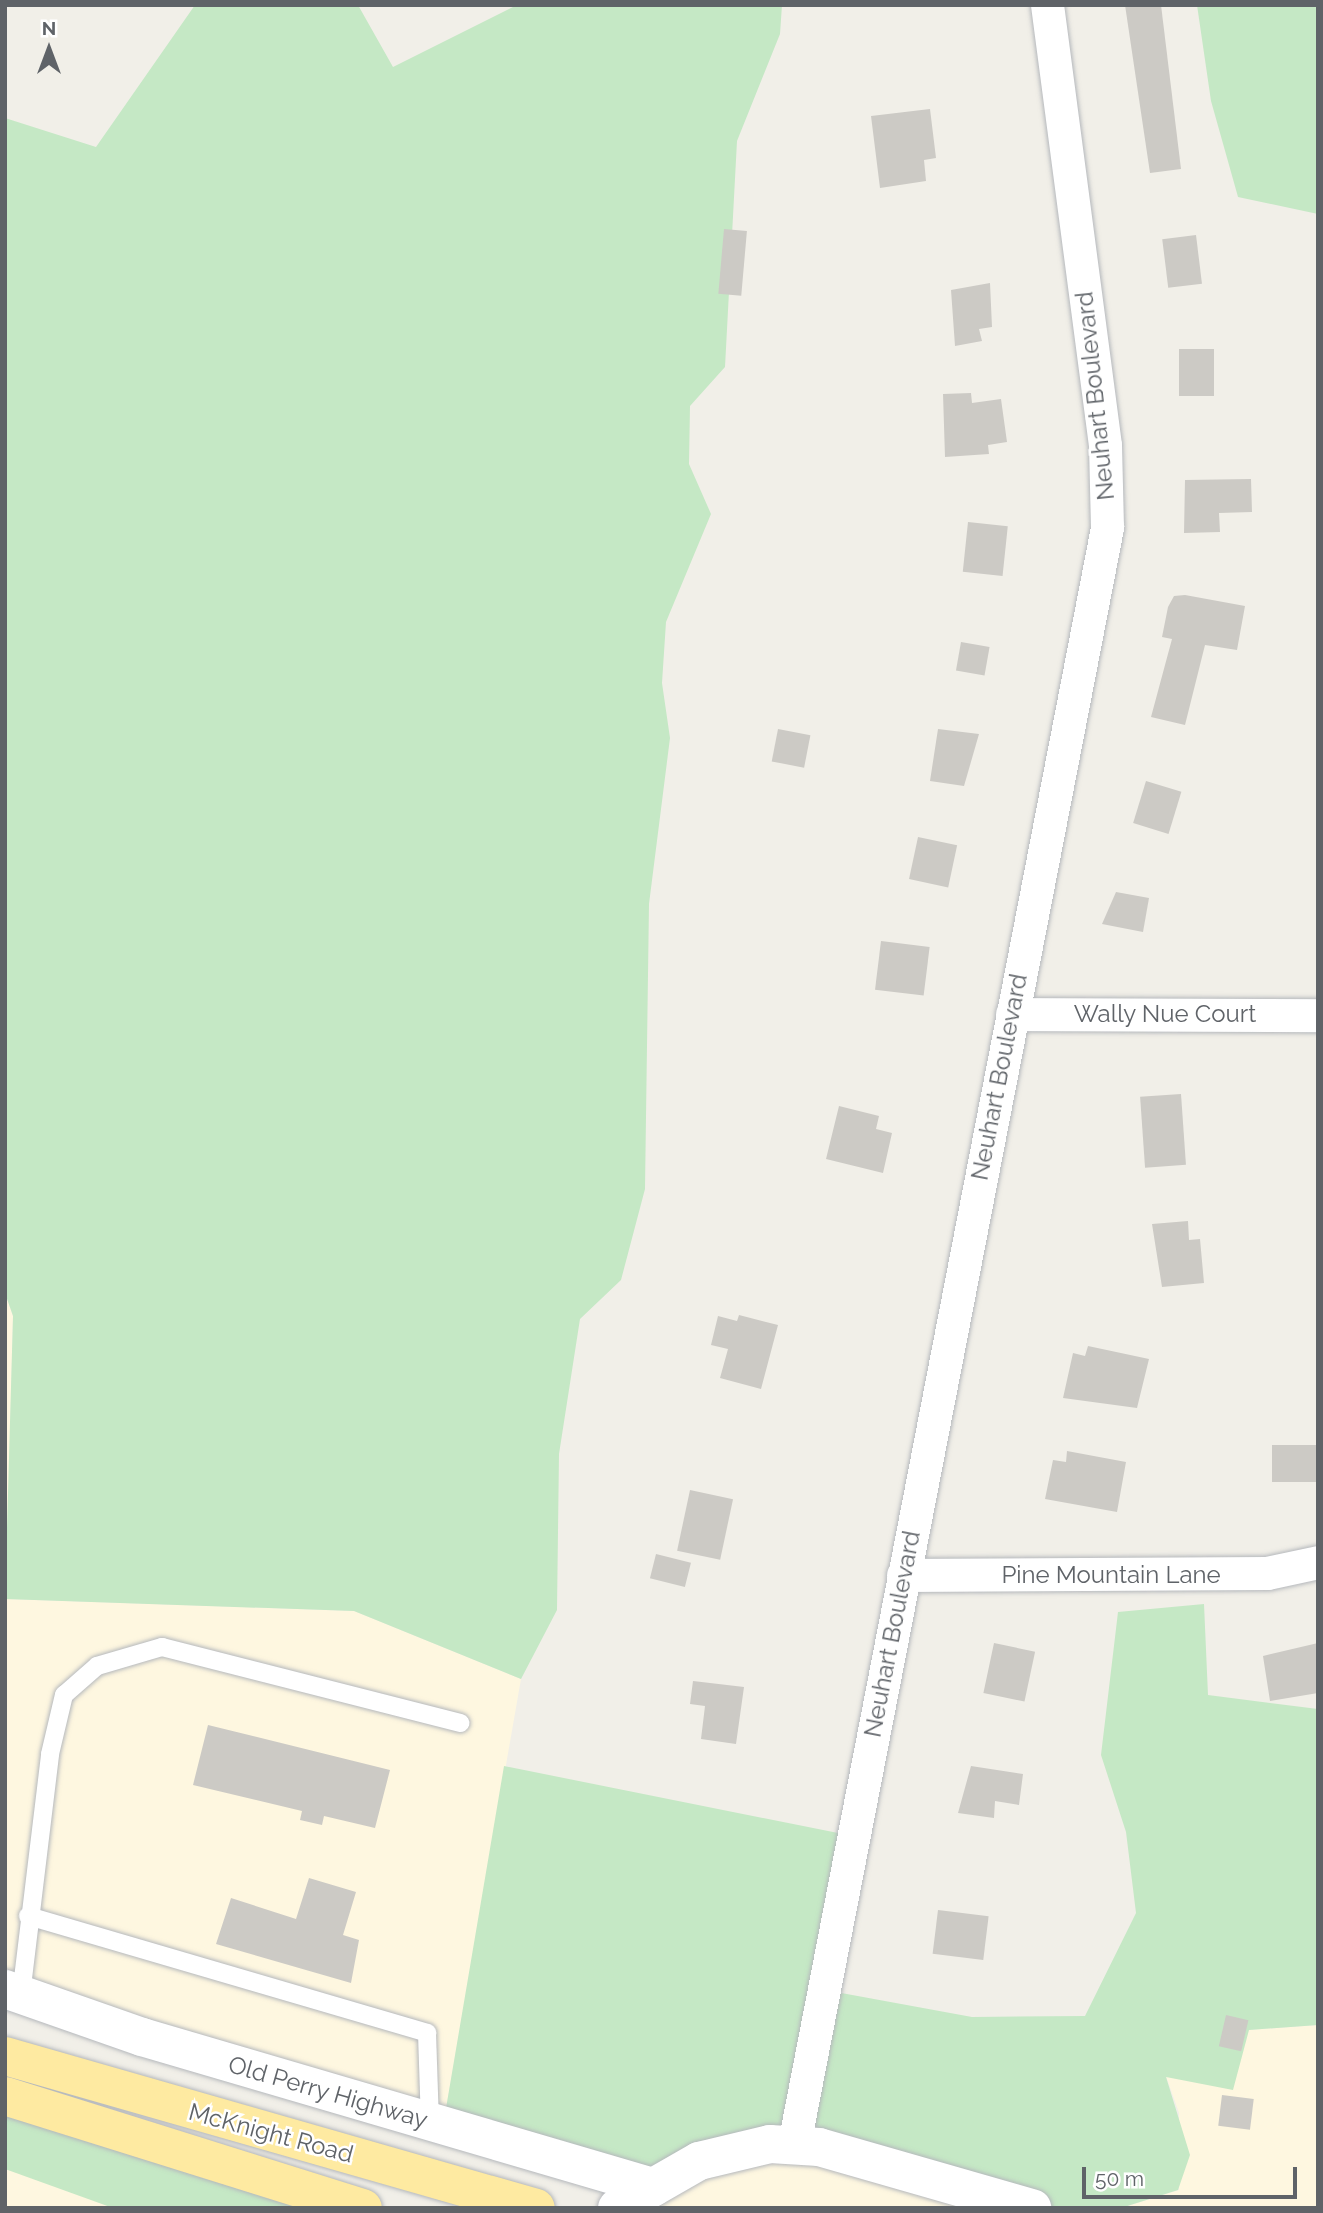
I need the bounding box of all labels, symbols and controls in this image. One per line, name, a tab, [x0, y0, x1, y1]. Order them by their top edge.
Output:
north arrow	[14, 14, 84, 84]
text: N	[42, 17, 56, 39]
street label: Neuhart Boulevard	[1070, 290, 1120, 502]
street label: Neuhart Boulevard	[965, 971, 1033, 1183]
street label: Wally Nue Court	[1073, 1000, 1257, 1028]
street label: Neuhart Boulevard	[858, 1528, 926, 1740]
street label: Pine Mountain Lane	[1001, 1561, 1221, 1589]
street label: Old Perry Highway	[225, 2050, 431, 2134]
street label: McKnight Road	[186, 2097, 356, 2169]
scale bar	[1085, 2154, 1300, 2198]
text: 50 m	[1095, 2166, 1144, 2191]

